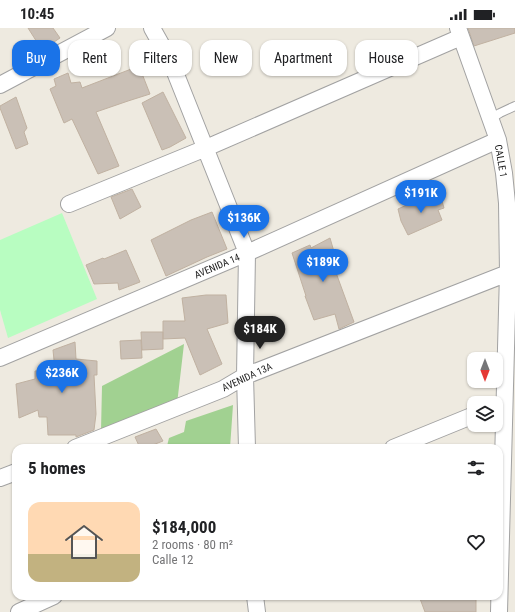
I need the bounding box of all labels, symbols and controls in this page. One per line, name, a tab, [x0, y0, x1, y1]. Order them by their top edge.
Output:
text: 10:45	[20, 5, 54, 23]
chip: Buy	[12, 40, 60, 76]
chip: Rent	[68, 40, 121, 76]
chip: Filters	[129, 40, 192, 76]
chip: New	[200, 40, 252, 76]
chip: Apartment	[260, 40, 347, 76]
chip: House	[355, 40, 418, 76]
street label: CALLE 1	[493, 144, 509, 178]
pin: $191K	[393, 180, 449, 214]
text: $191K	[404, 185, 438, 200]
pin: $136K	[216, 205, 272, 239]
text: $136K	[227, 210, 261, 225]
pin: $189K	[295, 249, 351, 283]
street label: AVENIDA 14	[193, 252, 241, 280]
text: $189K	[306, 254, 340, 269]
pin: $184K	[232, 316, 288, 350]
text: $184K	[243, 321, 277, 336]
north arrow	[467, 352, 503, 388]
map controls	[467, 352, 503, 432]
pin: $236K	[34, 360, 90, 394]
street label: AVENIDA 13A	[220, 361, 274, 393]
text: $236K	[45, 365, 79, 380]
button: layers	[467, 396, 503, 432]
icon: filters	[465, 457, 487, 479]
text: 5 homes	[28, 458, 86, 478]
text: $184,000	[152, 517, 216, 537]
icon: home	[60, 518, 108, 566]
icon: heart	[465, 531, 487, 553]
text: 2 rooms · 80 m²	[152, 537, 233, 552]
text: Calle 12	[152, 552, 193, 567]

